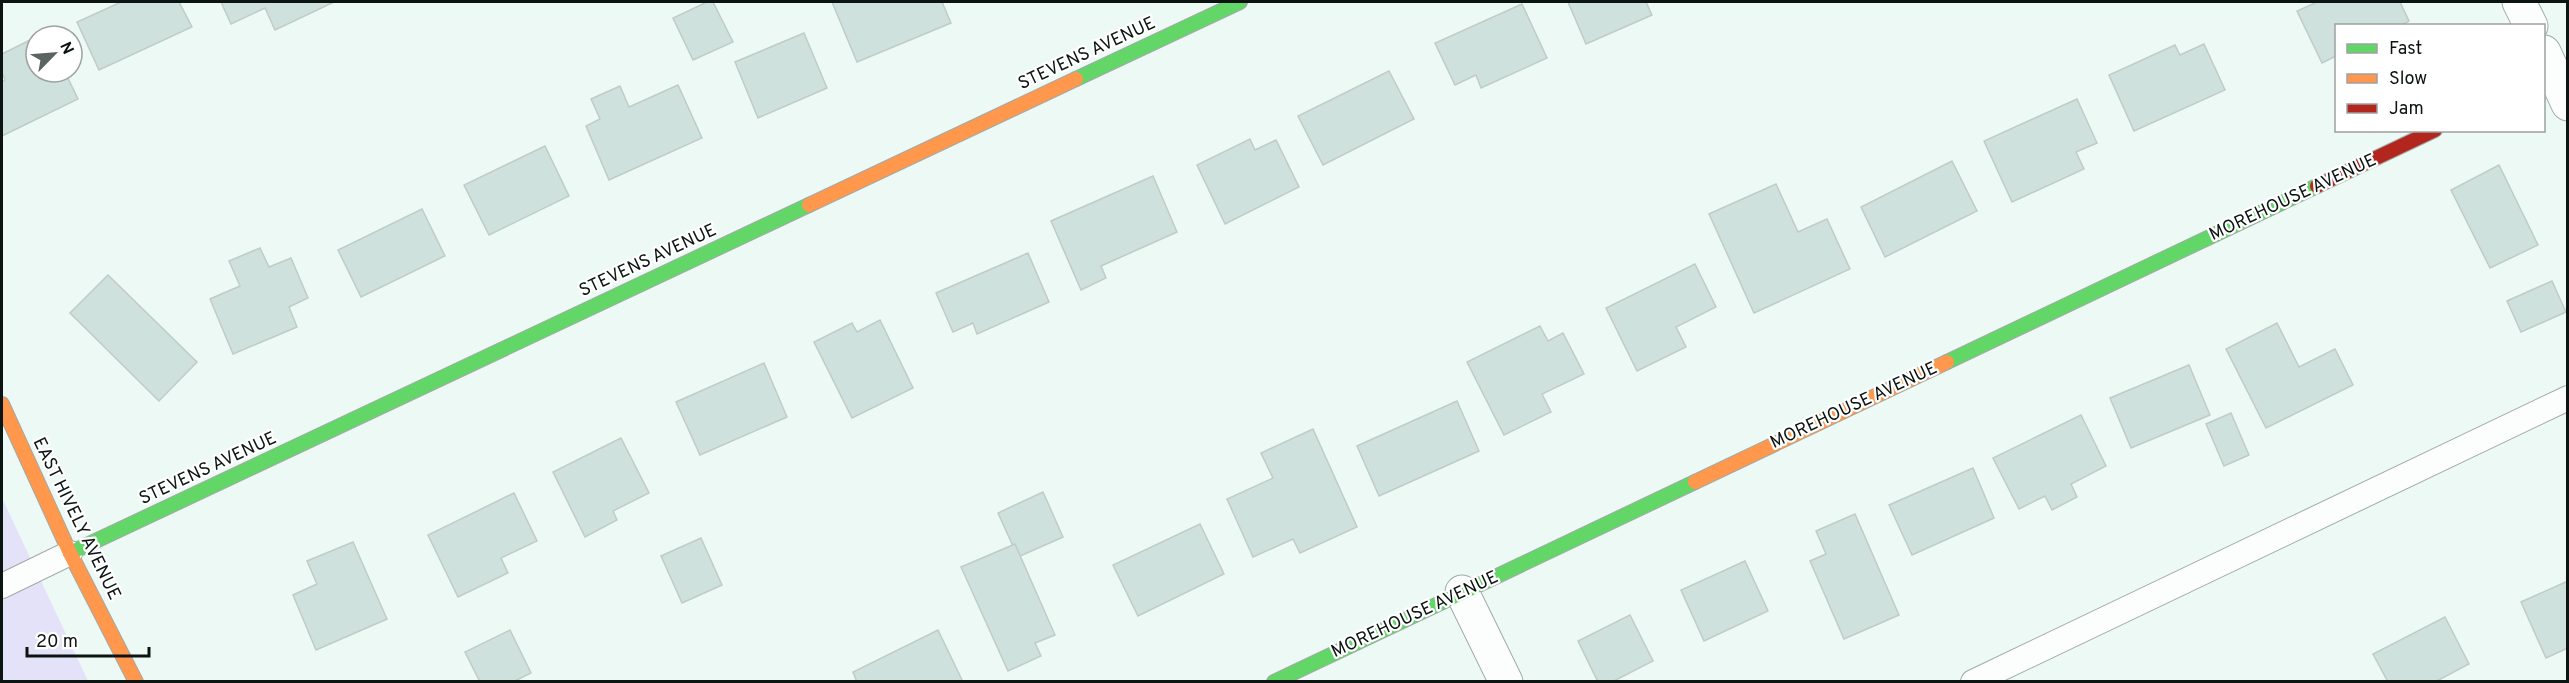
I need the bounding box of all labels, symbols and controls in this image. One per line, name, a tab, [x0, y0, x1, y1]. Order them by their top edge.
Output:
street label: STEVENS AVENUE	[1015, 12, 1159, 96]
north arrow	[24, 24, 84, 84]
legend	[2335, 24, 2545, 132]
text: Fast	[2389, 38, 2422, 61]
text: N	[54, 39, 77, 58]
text: Slow	[2389, 68, 2427, 91]
text: Jam	[2389, 98, 2424, 121]
street label: MOREHOUSE AVENUE	[2206, 149, 2380, 247]
street label: STEVENS AVENUE	[576, 219, 720, 303]
street label: MOREHOUSE AVENUE	[1767, 357, 1941, 455]
street label: STEVENS AVENUE	[136, 427, 280, 511]
street label: EAST HIVELY AVENUE	[27, 434, 125, 604]
street label: MOREHOUSE AVENUE	[1328, 566, 1502, 664]
scale bar	[27, 620, 148, 658]
text: 20 m	[36, 631, 78, 654]

